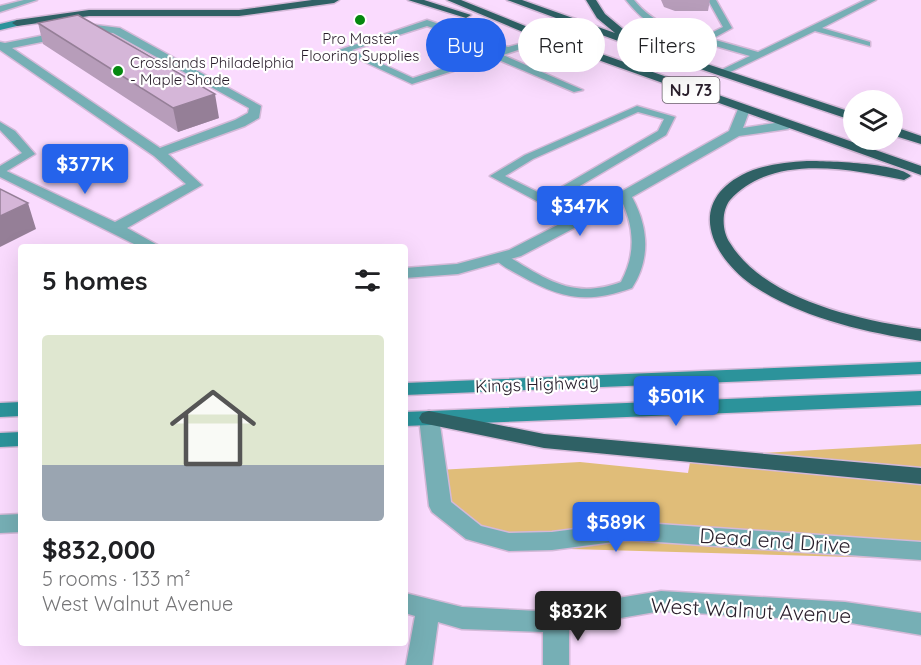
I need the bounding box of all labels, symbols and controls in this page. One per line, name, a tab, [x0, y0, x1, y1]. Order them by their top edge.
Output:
marker: Pro Master Flooring Supplies	[353, 13, 367, 27]
chip: Buy	[426, 18, 506, 72]
chip: Rent	[518, 18, 605, 72]
chip: Filters	[617, 18, 717, 72]
place label: Pro Master Flooring Supplies	[301, 29, 419, 65]
place label: Crosslands Philadelphia - Maple Shade	[130, 53, 294, 89]
marker: Crosslands Philadelphia - Maple Shade	[111, 64, 125, 78]
road number: NJ 73	[662, 77, 720, 103]
map controls	[843, 90, 903, 150]
button: layers	[843, 90, 903, 150]
pin: $377K	[43, 144, 127, 195]
text: $377K	[56, 151, 114, 176]
pin: $347K	[538, 186, 622, 237]
text: $347K	[551, 193, 609, 218]
text: 5 homes	[42, 264, 148, 297]
icon: filters	[351, 264, 384, 297]
street label: Kings Highway	[475, 370, 599, 398]
icon: home	[159, 374, 267, 482]
pin: $501K	[634, 376, 718, 427]
text: $501K	[648, 383, 704, 408]
pin: $589K	[574, 502, 658, 553]
text: $589K	[587, 509, 645, 534]
street label: Dead end Drive	[699, 522, 851, 558]
text: $832,000	[42, 533, 156, 566]
text: 5 rooms · 133 m²	[42, 566, 191, 591]
text: West Walnut Avenue	[42, 591, 233, 616]
pin: $832K	[536, 591, 620, 642]
street label: West Walnut Avenue	[650, 592, 852, 628]
text: $832K	[549, 598, 607, 623]

